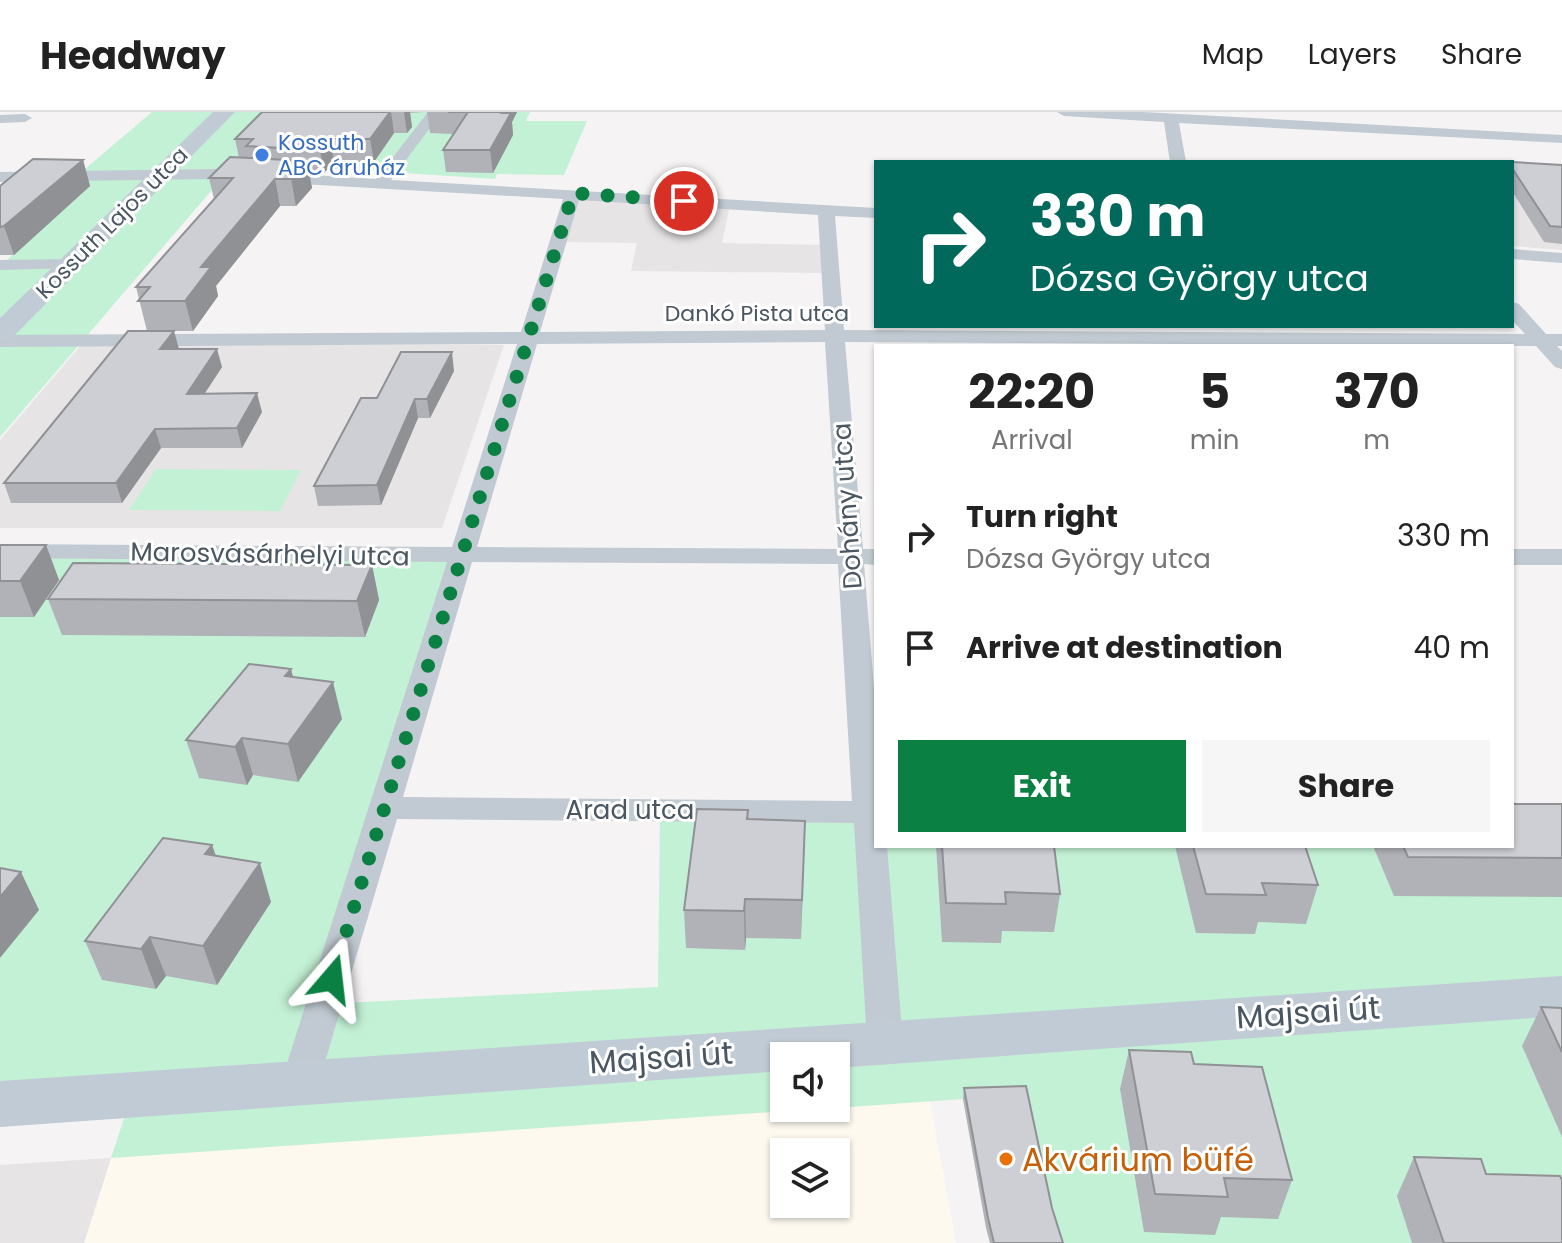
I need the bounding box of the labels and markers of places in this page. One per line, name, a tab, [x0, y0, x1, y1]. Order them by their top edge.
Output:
place label: Kossuth ABC áruház	[278, 127, 405, 183]
marker: Kossuth ABC áruház	[253, 146, 271, 164]
pin	[650, 167, 718, 235]
place label: Akvárium büfé	[1022, 1137, 1254, 1182]
marker: Akvárium büfé	[997, 1150, 1015, 1168]

